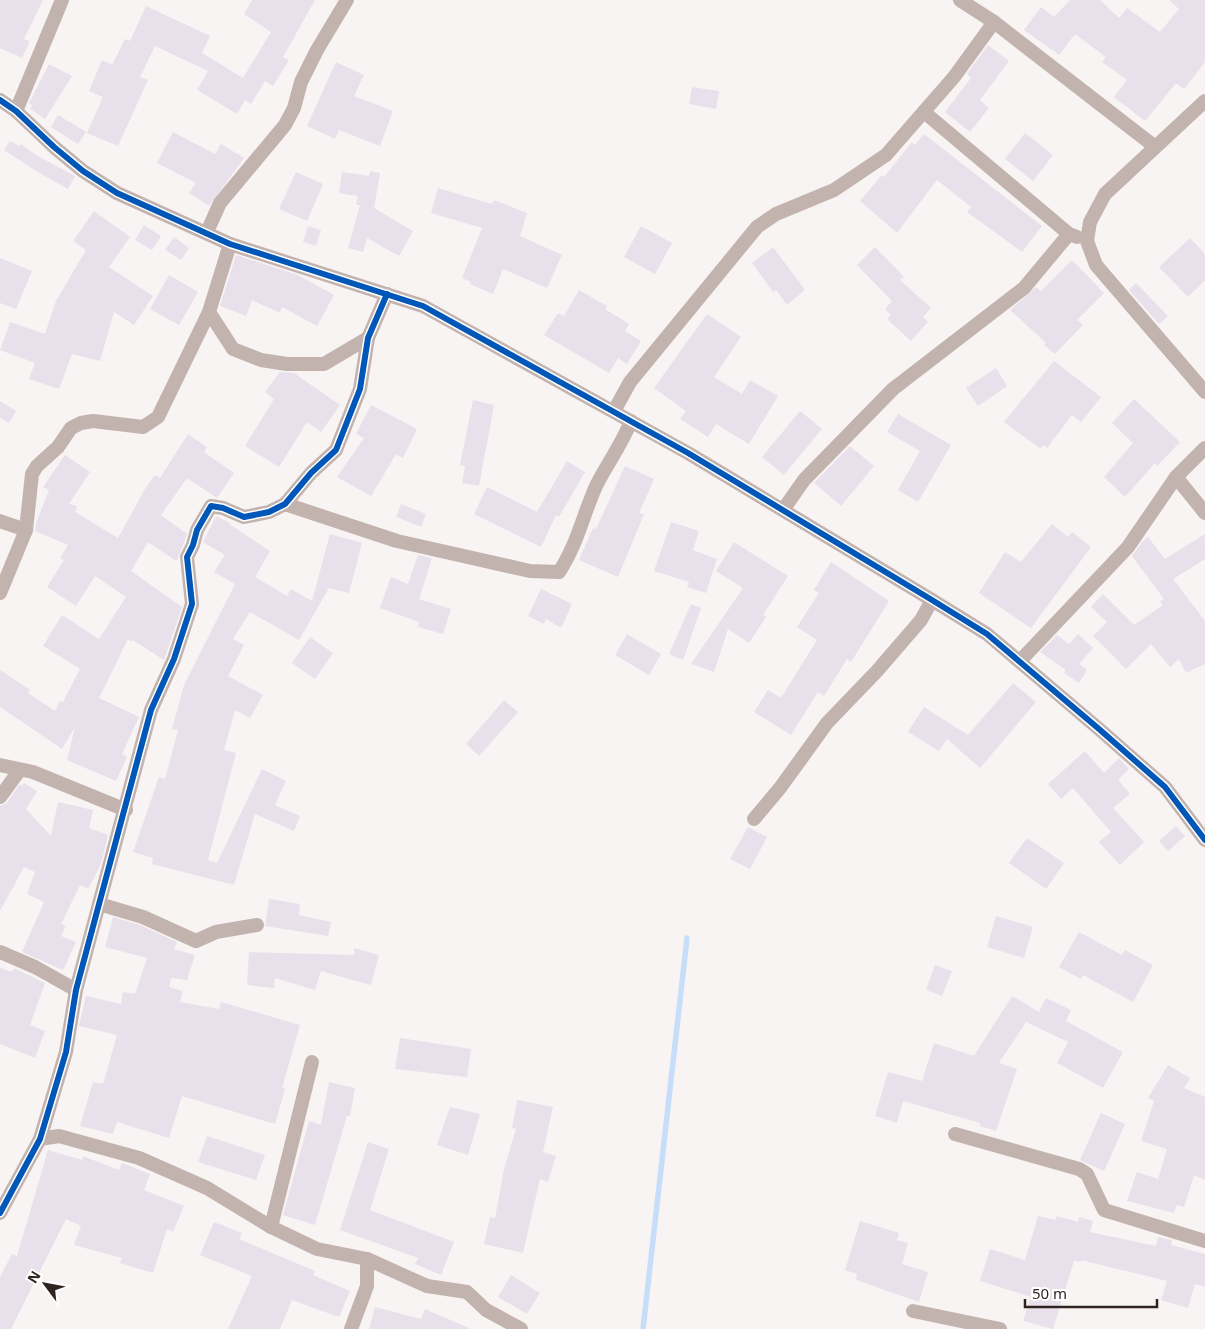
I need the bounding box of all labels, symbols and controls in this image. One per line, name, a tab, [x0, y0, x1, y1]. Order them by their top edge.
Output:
north arrow	[20, 1259, 70, 1309]
text: N	[22, 1267, 45, 1287]
scale bar	[1025, 1276, 1158, 1308]
text: 50 m	[1032, 1283, 1067, 1303]

